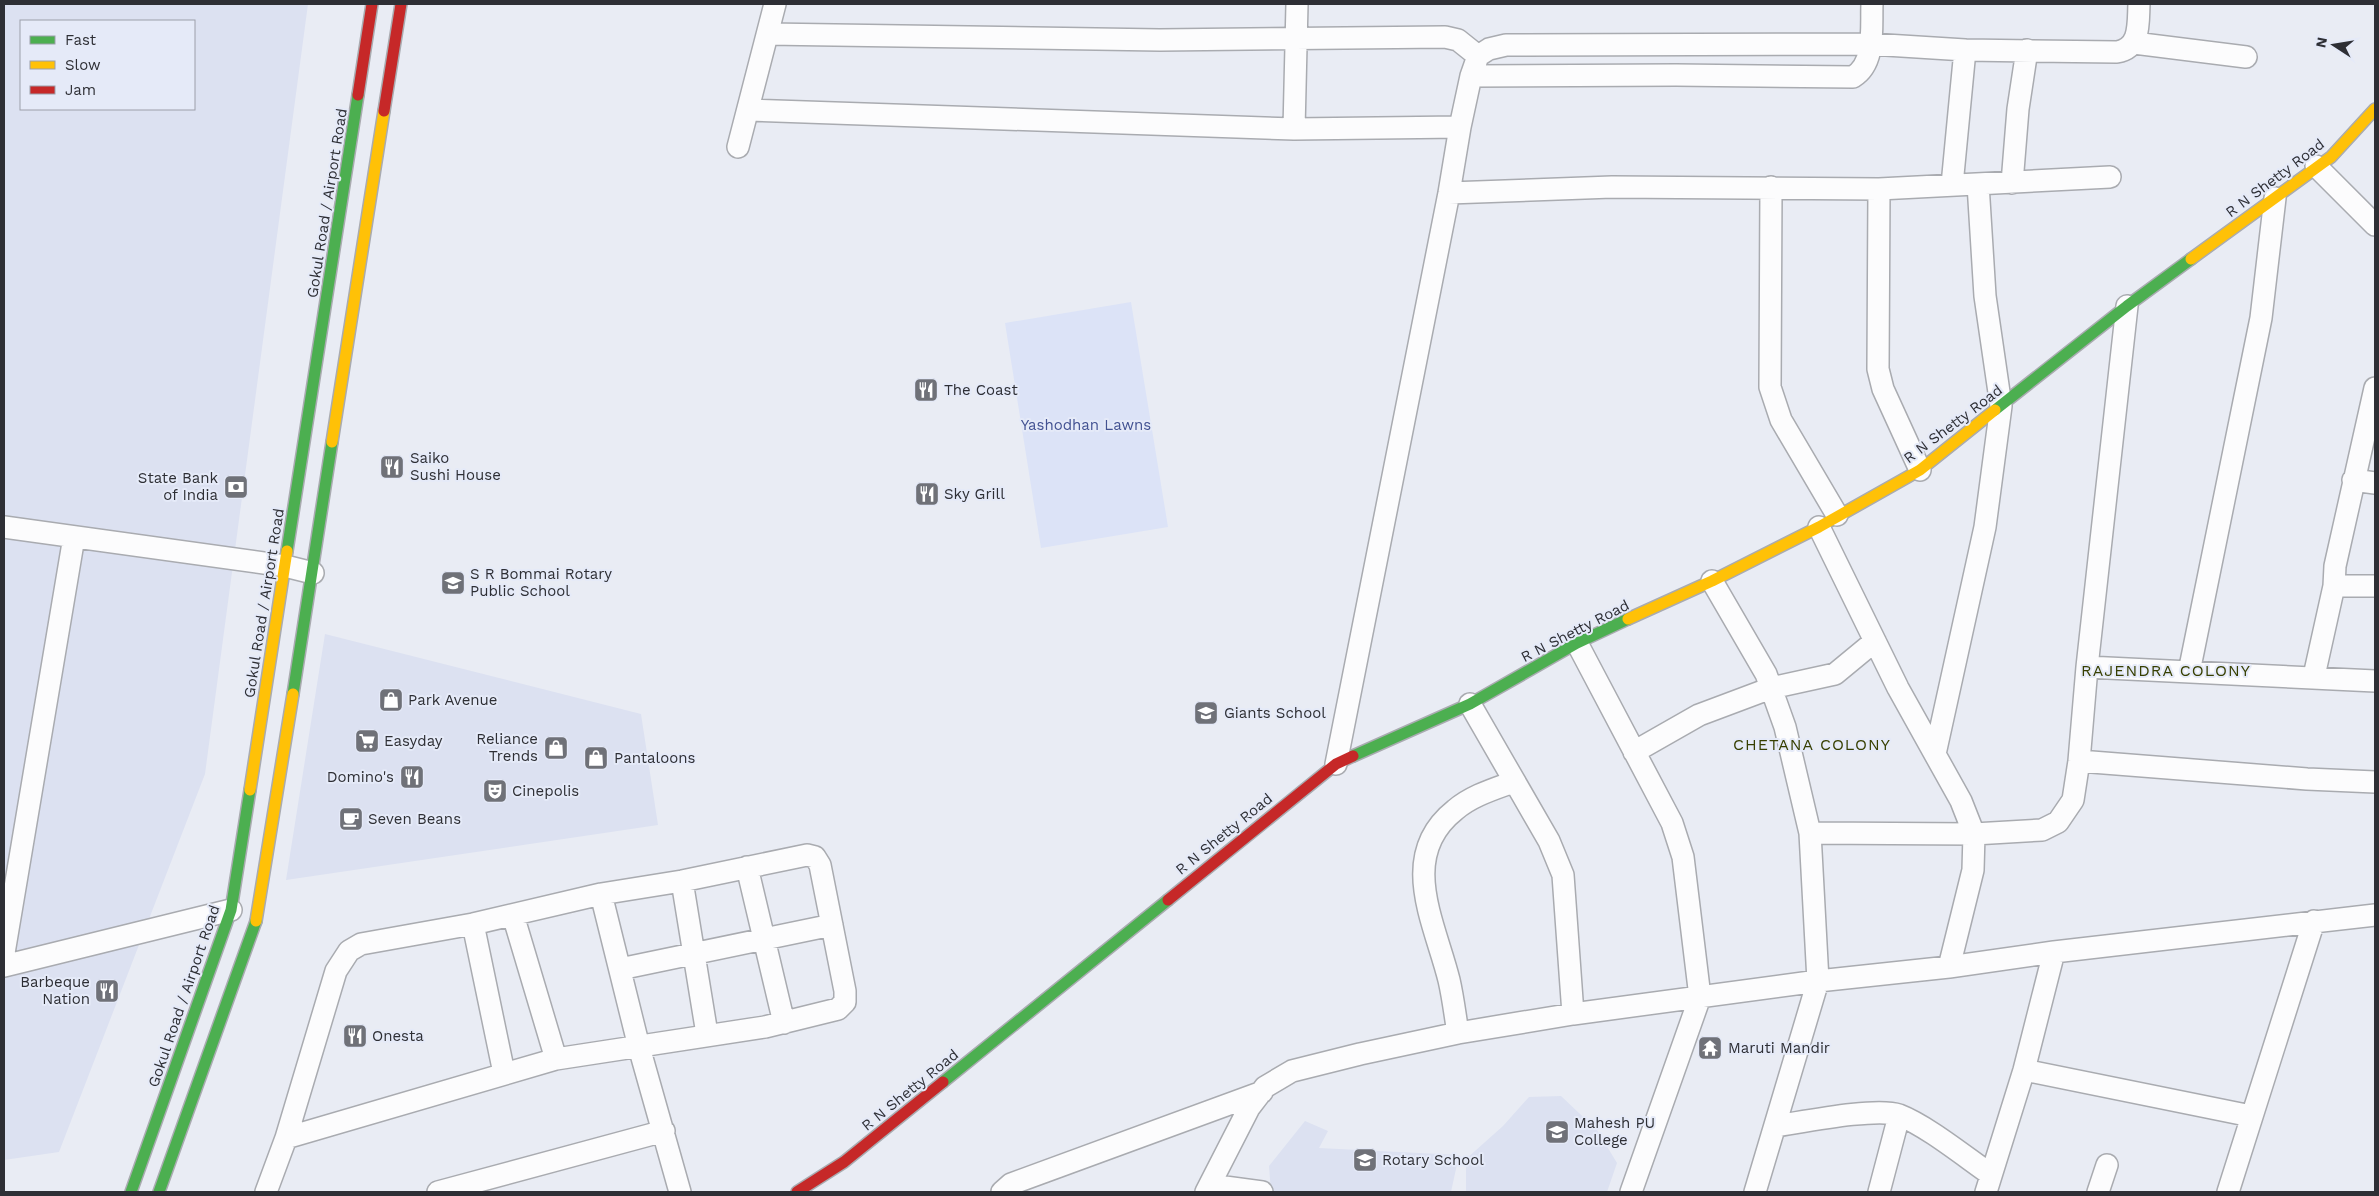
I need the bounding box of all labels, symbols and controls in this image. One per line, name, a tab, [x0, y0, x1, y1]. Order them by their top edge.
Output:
legend	[20, 20, 195, 110]
north arrow	[2309, 20, 2359, 70]
text: Fast	[65, 31, 97, 49]
text: N	[2312, 36, 2330, 49]
text: Slow	[65, 56, 101, 74]
text: Jam	[65, 81, 96, 99]
street label: Gokul Road / Airport Road	[303, 107, 351, 299]
street label: R N Shetty Road	[2222, 135, 2328, 221]
restaurant icon: The Coast	[913, 377, 939, 403]
place label: The Coast	[944, 381, 1019, 399]
street label: R N Shetty Road	[1900, 381, 2006, 467]
park label: Yashodhan Lawns	[1021, 416, 1151, 434]
place label: Saiko Sushi House	[410, 449, 501, 484]
restaurant icon: Saiko Sushi House	[379, 454, 405, 480]
place label: State Bank of India	[138, 469, 219, 504]
bank icon: State Bank of India	[223, 474, 249, 500]
restaurant icon: Sky Grill	[914, 481, 940, 507]
place label: Sky Grill	[944, 485, 1005, 503]
street label: Gokul Road / Airport Road	[240, 507, 288, 699]
place label: S R Bommai Rotary Public School	[470, 565, 612, 600]
school or university icon: S R Bommai Rotary Public School	[440, 570, 466, 596]
street label: R N Shetty Road	[1518, 596, 1632, 666]
district label: RAJENDRA COLONY	[2081, 661, 2251, 680]
shop icon: Park Avenue	[378, 687, 404, 713]
place label: Park Avenue	[408, 691, 498, 709]
school or university icon: Giants School	[1193, 700, 1219, 726]
place label: Giants School	[1224, 704, 1326, 722]
supermarket icon: Easyday	[354, 728, 380, 754]
place label: Reliance Trends	[476, 730, 538, 765]
place label: Easyday	[384, 732, 443, 750]
shop icon: Reliance Trends	[543, 735, 569, 761]
district label: CHETANA COLONY	[1733, 735, 1891, 754]
shop icon: Pantaloons	[583, 745, 609, 771]
place label: Pantaloons	[614, 749, 695, 767]
restaurant icon: Domino's	[399, 764, 425, 790]
place label: Domino's	[327, 768, 394, 786]
theatre icon: Cinepolis	[482, 778, 508, 804]
place label: Cinepolis	[512, 782, 579, 800]
street label: R N Shetty Road	[1172, 789, 1276, 879]
cafe icon: Seven Beans	[338, 806, 364, 832]
place label: Seven Beans	[368, 810, 461, 828]
street label: Gokul Road / Airport Road	[144, 902, 224, 1090]
place label: Barbeque Nation	[20, 973, 90, 1008]
restaurant icon: Barbeque Nation	[94, 978, 120, 1004]
restaurant icon: Onesta	[342, 1023, 368, 1049]
place label: Onesta	[372, 1027, 424, 1045]
temple icon: Maruti Mandir	[1697, 1035, 1723, 1061]
place label: Maruti Mandir	[1728, 1039, 1830, 1057]
street label: R N Shetty Road	[858, 1045, 962, 1135]
place label: Mahesh PU College	[1574, 1114, 1655, 1149]
school or university icon: Mahesh PU College	[1544, 1119, 1570, 1145]
school or university icon: Rotary School	[1352, 1147, 1378, 1173]
place label: Rotary School	[1382, 1151, 1484, 1169]

